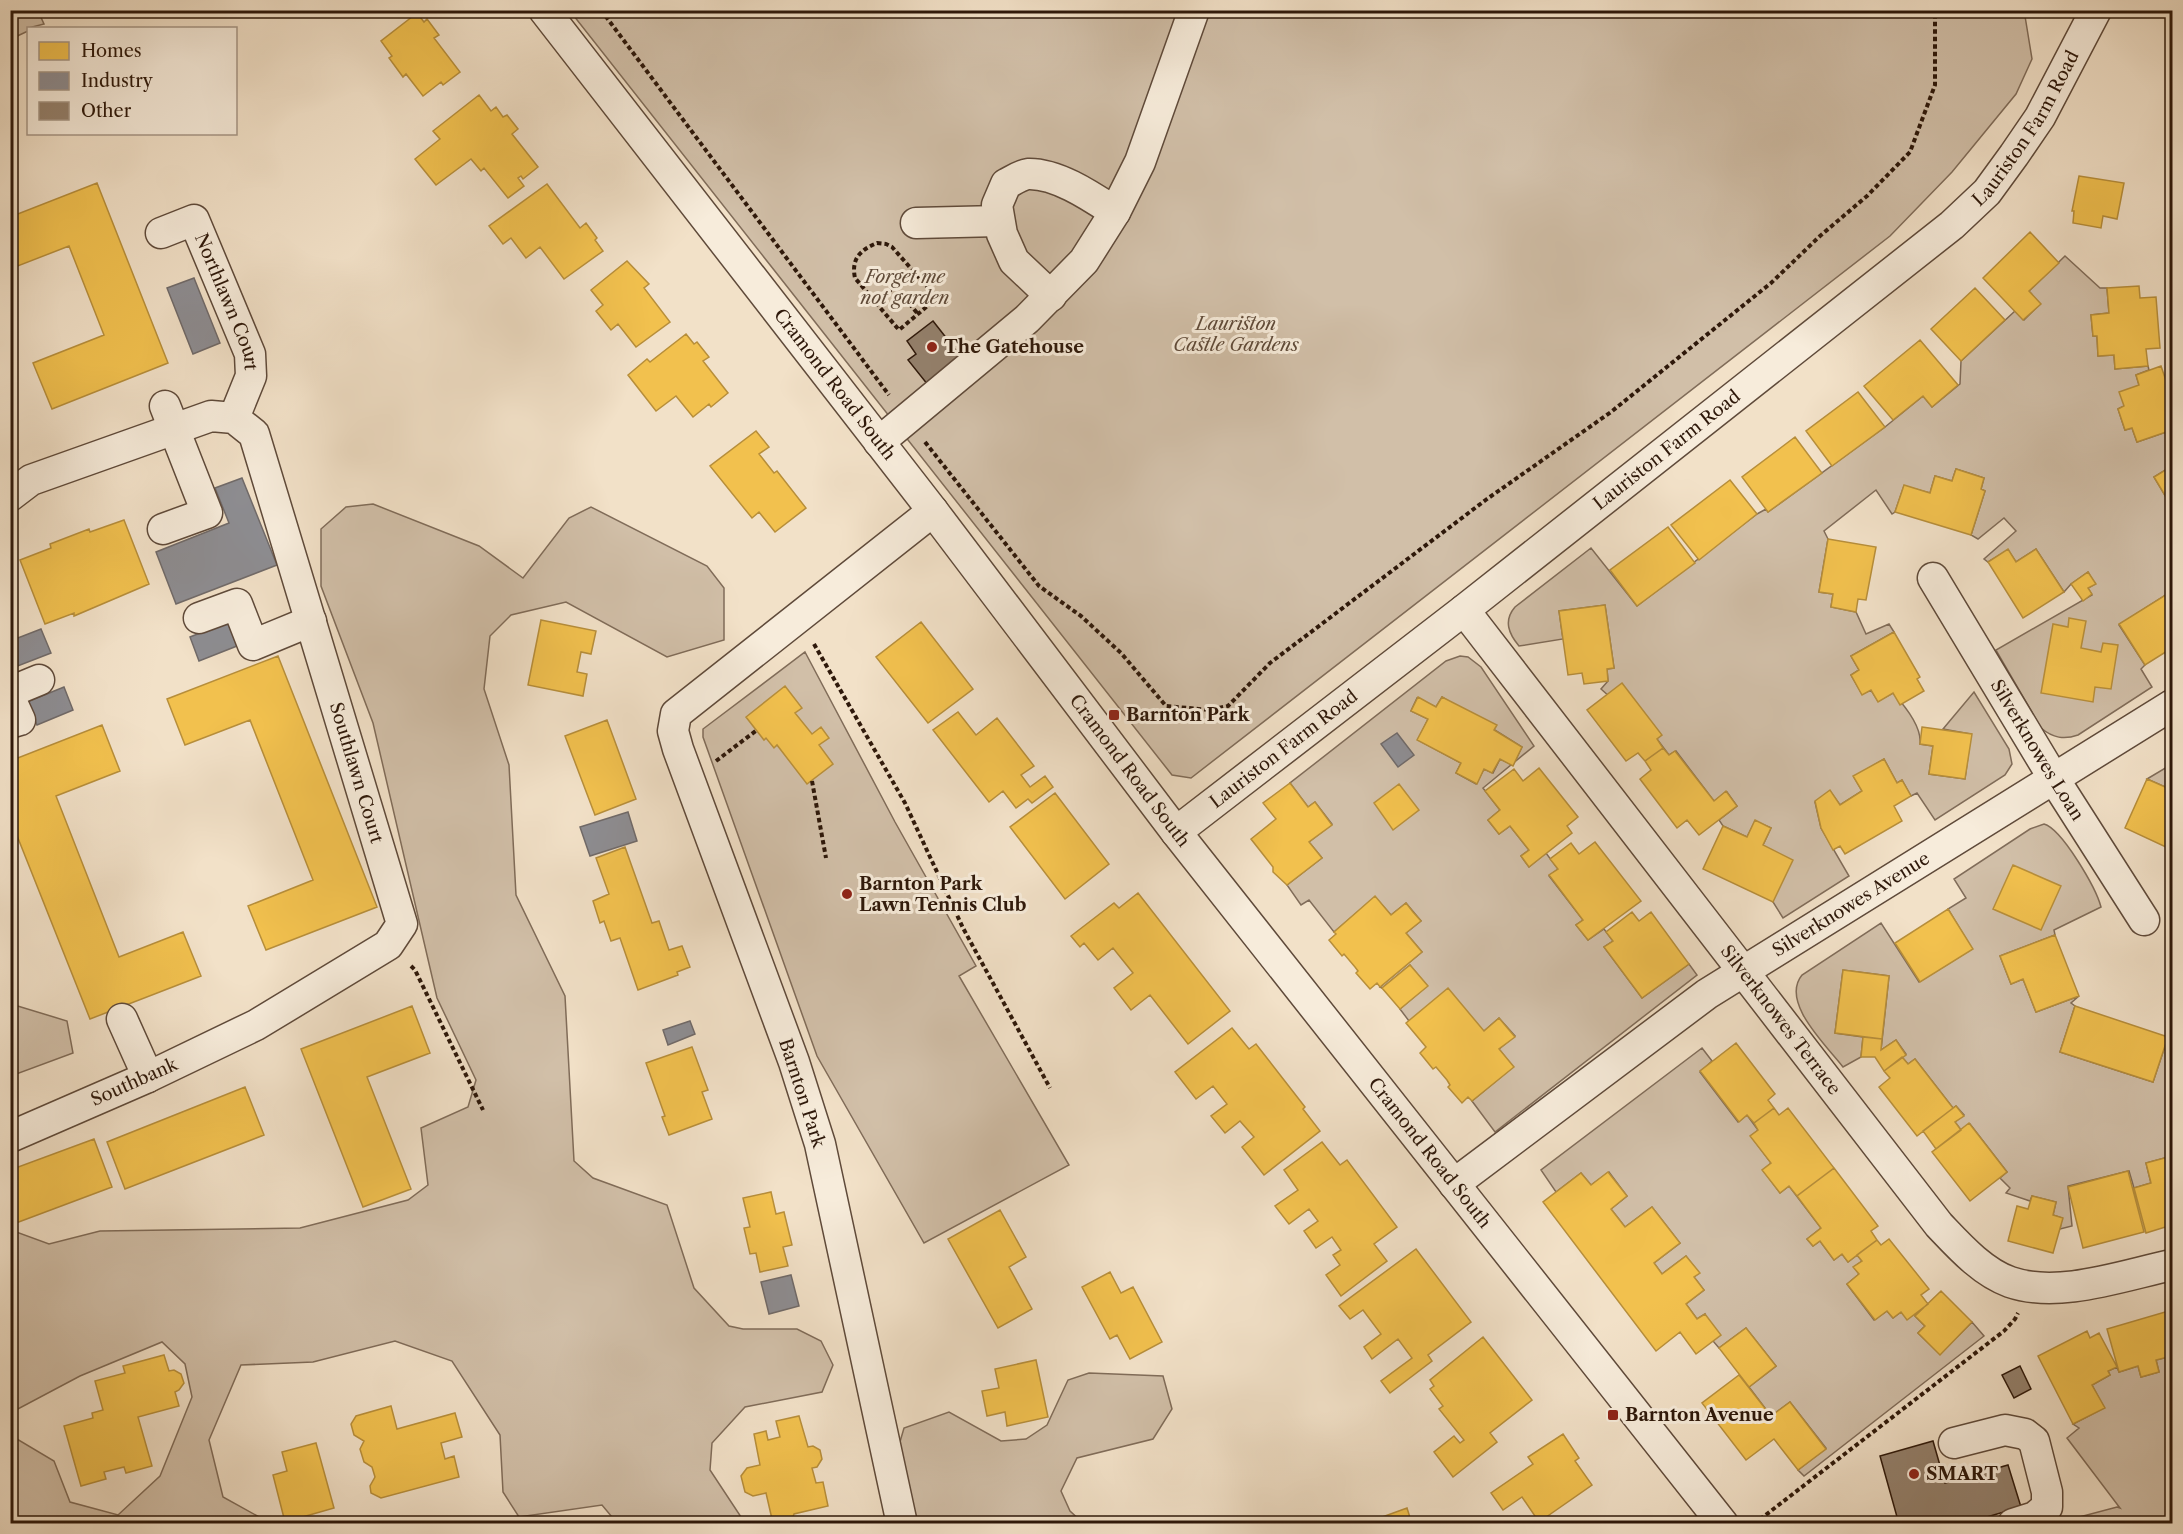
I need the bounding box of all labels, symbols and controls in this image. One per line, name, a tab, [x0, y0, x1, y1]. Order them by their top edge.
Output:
legend	[27, 27, 237, 135]
text: Homes	[81, 40, 142, 62]
street label: Lauriston Farm Road	[1968, 47, 2084, 211]
text: Industry	[81, 70, 154, 92]
text: Other	[81, 100, 132, 122]
street label: Northlawn Court	[190, 230, 262, 371]
park label: Forget me not garden	[860, 266, 950, 309]
street label: Cramond Road South	[769, 304, 900, 464]
park label: Lauriston Castle Gardens	[1173, 313, 1299, 356]
place label: The Gatehouse	[944, 336, 1084, 358]
marker: The Gatehouse	[925, 340, 939, 354]
street label: Lauriston Farm Road	[1589, 385, 1745, 515]
street label: Silverknowes Loan	[1986, 675, 2089, 825]
street label: Lauriston Farm Road	[1205, 685, 1362, 813]
street label: Cramond Road South	[1065, 690, 1195, 851]
street label: Southlawn Court	[325, 700, 388, 846]
place label: Barnton Park	[1126, 704, 1251, 726]
marker: Barnton Park	[1107, 708, 1121, 722]
street label: Silverknowes Avenue	[1768, 847, 1934, 962]
place label: Barnton Park Lawn Tennis Club	[859, 873, 1027, 916]
marker: Barnton Park Lawn Tennis Club	[840, 887, 854, 901]
street label: Silverknowes Terrace	[1716, 941, 1845, 1099]
street label: Barnton Park	[774, 1036, 830, 1152]
street label: Southbank	[87, 1052, 182, 1111]
street label: Cramond Road South	[1363, 1073, 1496, 1233]
place label: Barnton Avenue	[1625, 1404, 1774, 1426]
marker: Barnton Avenue	[1606, 1408, 1620, 1422]
place label: SMART	[1926, 1463, 1998, 1485]
marker: SMART	[1907, 1467, 1921, 1481]

